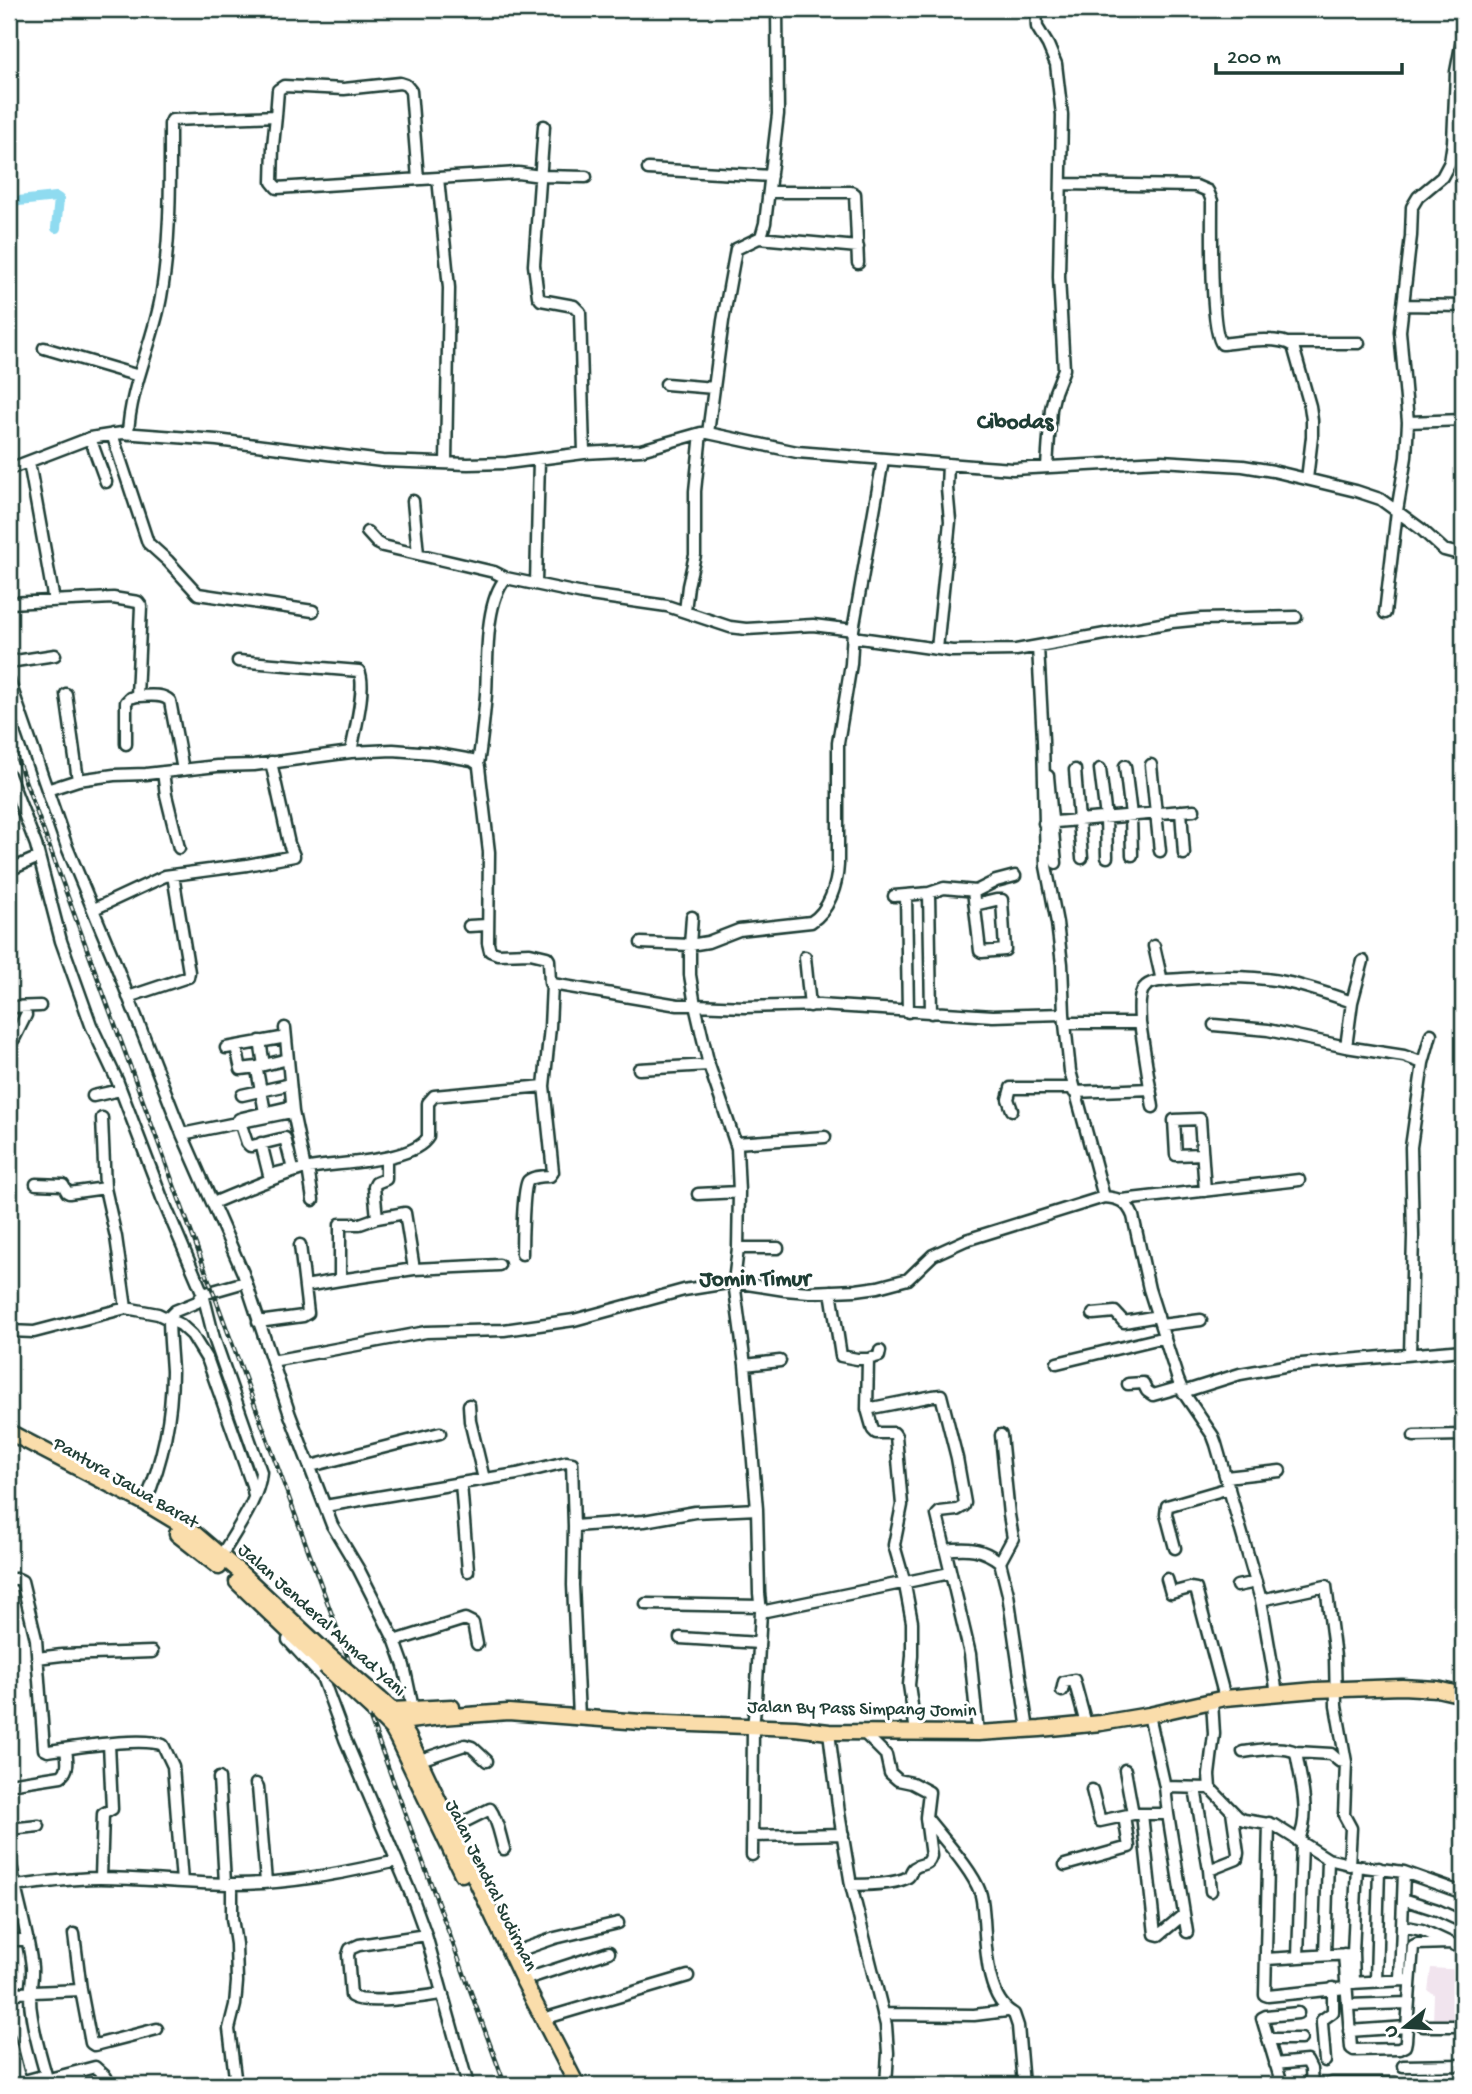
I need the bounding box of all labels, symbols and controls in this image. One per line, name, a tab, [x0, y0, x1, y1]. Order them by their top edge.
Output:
scale bar	[1216, 32, 1402, 76]
text: 200 m	[1227, 47, 1281, 72]
district label: Cibodas	[977, 410, 1055, 437]
district label: Jomin Timur	[699, 1267, 813, 1294]
street label: Pantura Jawa Barat	[47, 1432, 204, 1536]
street label: Jalan Jenderal Ahmad Yani	[232, 1539, 410, 1703]
street label: Jalan By Pass Simpang Jomin	[747, 1697, 977, 1723]
street label: Jalan Jendral Sudirman	[439, 1797, 541, 1975]
north arrow	[1370, 1993, 1440, 2062]
text: U	[1380, 2022, 1405, 2040]

